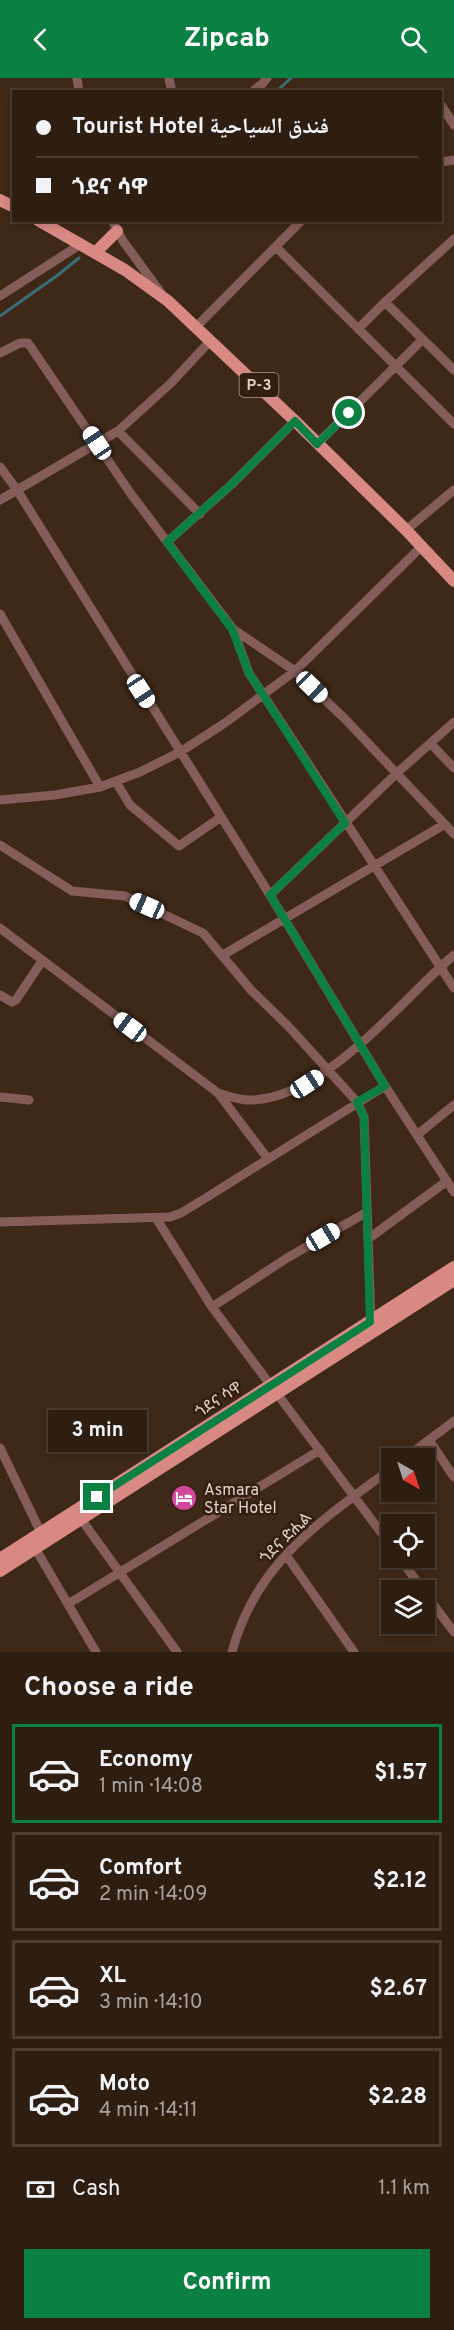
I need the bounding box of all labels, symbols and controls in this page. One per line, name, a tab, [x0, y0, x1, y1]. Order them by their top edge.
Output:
text: Zipcab	[184, 22, 270, 56]
icon: back	[24, 23, 57, 56]
icon: search	[397, 23, 430, 56]
text: Tourist Hotel فندق السياحية	[72, 114, 329, 141]
text: ጎደና ሳዋ	[72, 175, 148, 202]
road number: P-3	[240, 373, 278, 397]
route start	[335, 399, 362, 426]
car	[79, 423, 115, 463]
car	[293, 668, 331, 706]
car	[124, 671, 158, 711]
car	[127, 890, 167, 922]
car	[110, 1009, 150, 1045]
car	[287, 1067, 327, 1101]
car	[303, 1220, 343, 1254]
street label: ጎደና ሳዋ	[192, 1378, 246, 1423]
callout: 3 min	[48, 1410, 146, 1452]
text: 3 min	[71, 1418, 124, 1444]
north arrow	[381, 1448, 435, 1502]
map controls	[381, 1448, 435, 1634]
place label: Asmara Star Hotel	[204, 1481, 277, 1519]
route end	[83, 1483, 110, 1510]
hotel icon: Asmara Star Hotel	[169, 1483, 199, 1513]
street label: ጎደና ድሒል	[256, 1508, 317, 1569]
button: locate	[381, 1514, 435, 1568]
button: layers	[381, 1580, 435, 1634]
text: Choose a ride	[24, 1671, 194, 1705]
icon: car	[27, 1747, 81, 1801]
text: Economy	[99, 1747, 193, 1774]
text: $1.57	[374, 1760, 427, 1787]
text: 1 min · 14:08	[99, 1774, 203, 1800]
icon: car	[27, 1855, 81, 1909]
text: Comfort	[99, 1855, 182, 1882]
text: $2.12	[373, 1868, 427, 1895]
text: 2 min · 14:09	[99, 1882, 207, 1908]
icon: car	[27, 1963, 81, 2017]
text: XL	[99, 1963, 126, 1990]
text: $2.67	[370, 1976, 427, 2003]
text: 3 min · 14:10	[99, 1990, 203, 2016]
icon: car	[27, 2071, 81, 2125]
text: Moto	[99, 2071, 150, 2098]
text: $2.28	[368, 2084, 427, 2111]
text: 4 min · 14:11	[99, 2098, 198, 2124]
icon: cash	[24, 2173, 57, 2206]
text: Cash	[72, 2176, 121, 2203]
text: 1.1 km	[378, 2176, 430, 2202]
button: Confirm	[24, 2249, 430, 2318]

